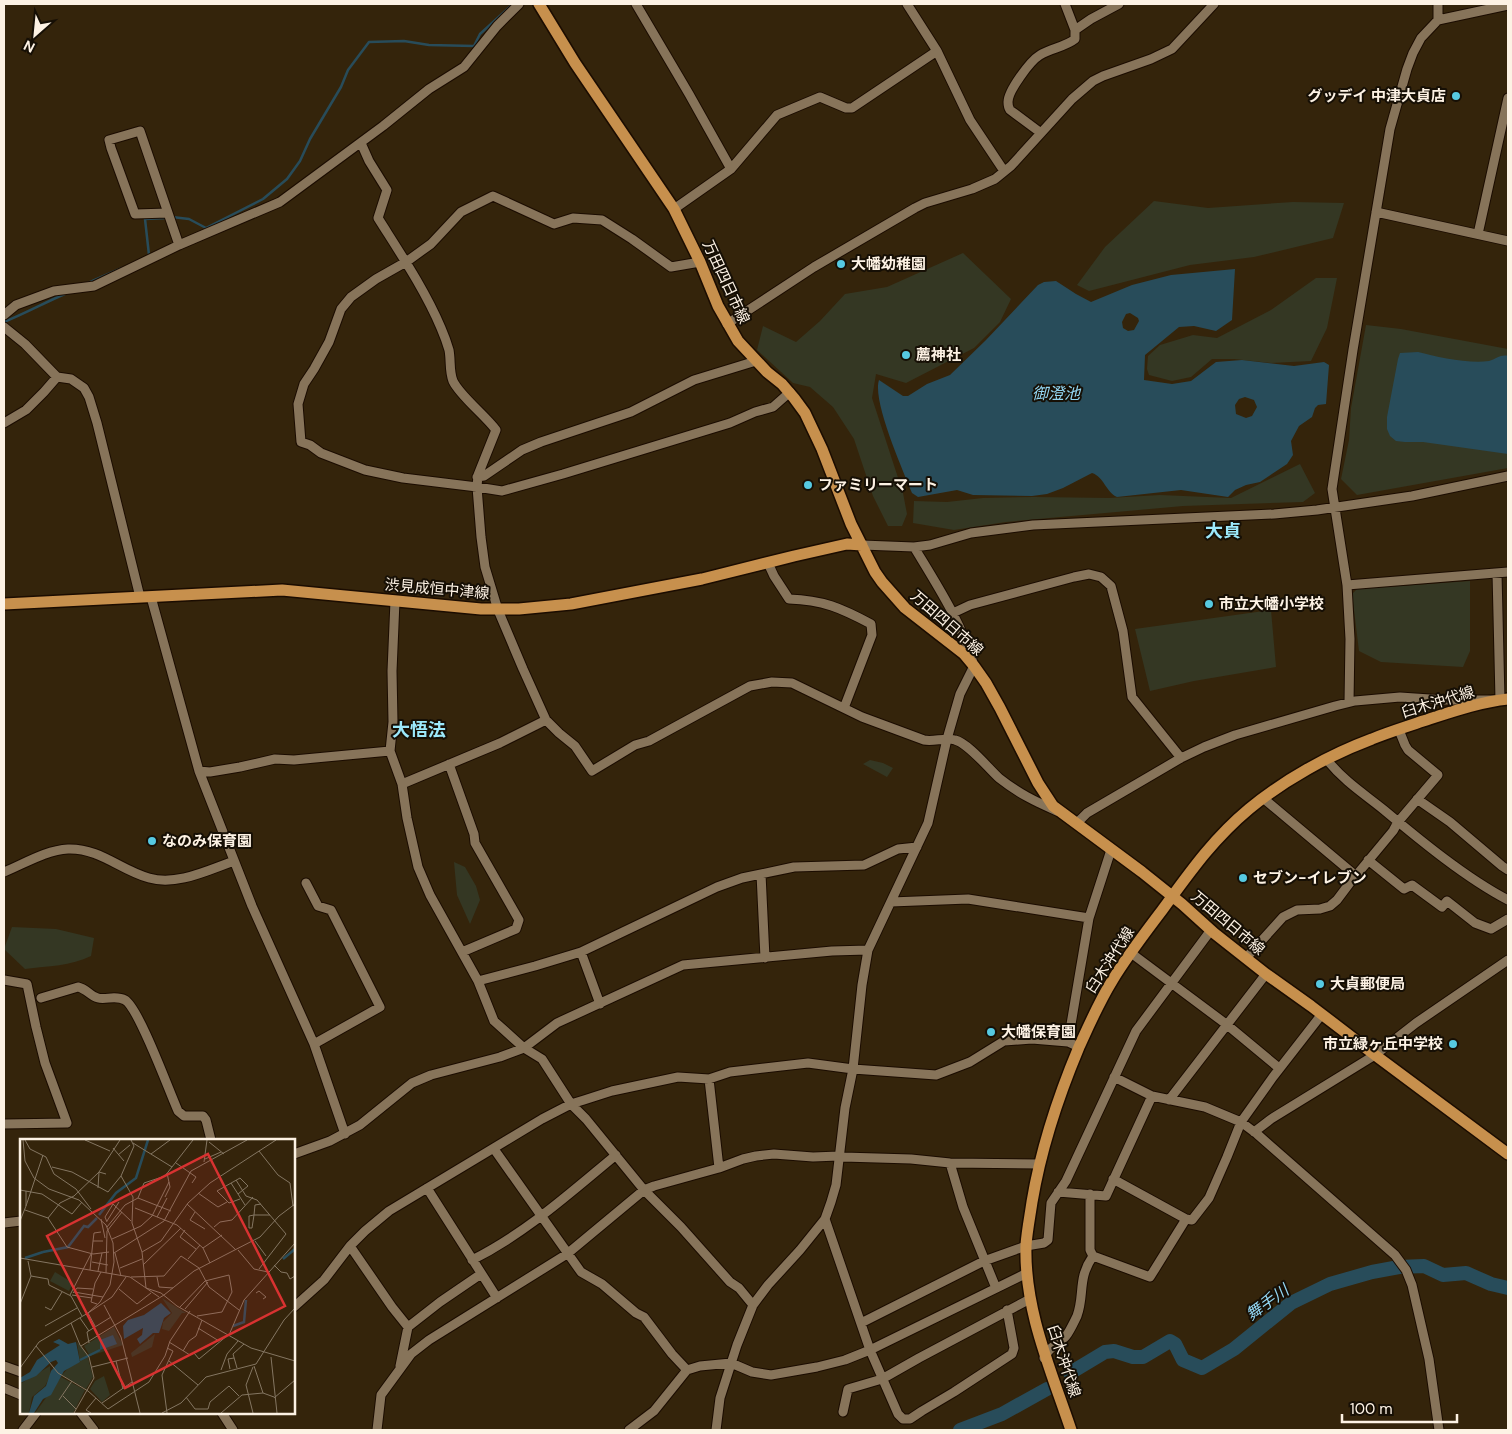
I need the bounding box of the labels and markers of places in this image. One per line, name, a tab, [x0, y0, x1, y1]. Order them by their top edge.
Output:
place label: グッデイ 中津大貞店	[1307, 86, 1446, 106]
marker: グッデイ 中津大貞店	[1450, 90, 1462, 102]
place label: 大幡幼稚園	[851, 254, 926, 274]
marker: 大幡幼稚園	[835, 258, 847, 270]
place label: 薦神社	[916, 345, 961, 365]
marker: 薦神社	[900, 349, 912, 361]
place label: ファミリーマート	[818, 475, 938, 495]
marker: ファミリーマート	[802, 479, 814, 491]
place label: 市立大幡小学校	[1219, 594, 1324, 614]
marker: 市立大幡小学校	[1203, 598, 1215, 610]
place label: なのみ保育園	[162, 831, 252, 851]
marker: なのみ保育園	[146, 835, 158, 847]
place label: セブン-イレブン	[1253, 868, 1367, 888]
marker: セブン-イレブン	[1237, 872, 1249, 884]
place label: 大貞郵便局	[1330, 974, 1405, 994]
marker: 大貞郵便局	[1314, 978, 1326, 990]
place label: 大幡保育園	[1001, 1022, 1076, 1042]
marker: 大幡保育園	[985, 1026, 997, 1038]
place label: 市立緑ヶ丘中学校	[1323, 1034, 1443, 1054]
marker: 市立緑ヶ丘中学校	[1447, 1038, 1459, 1050]

